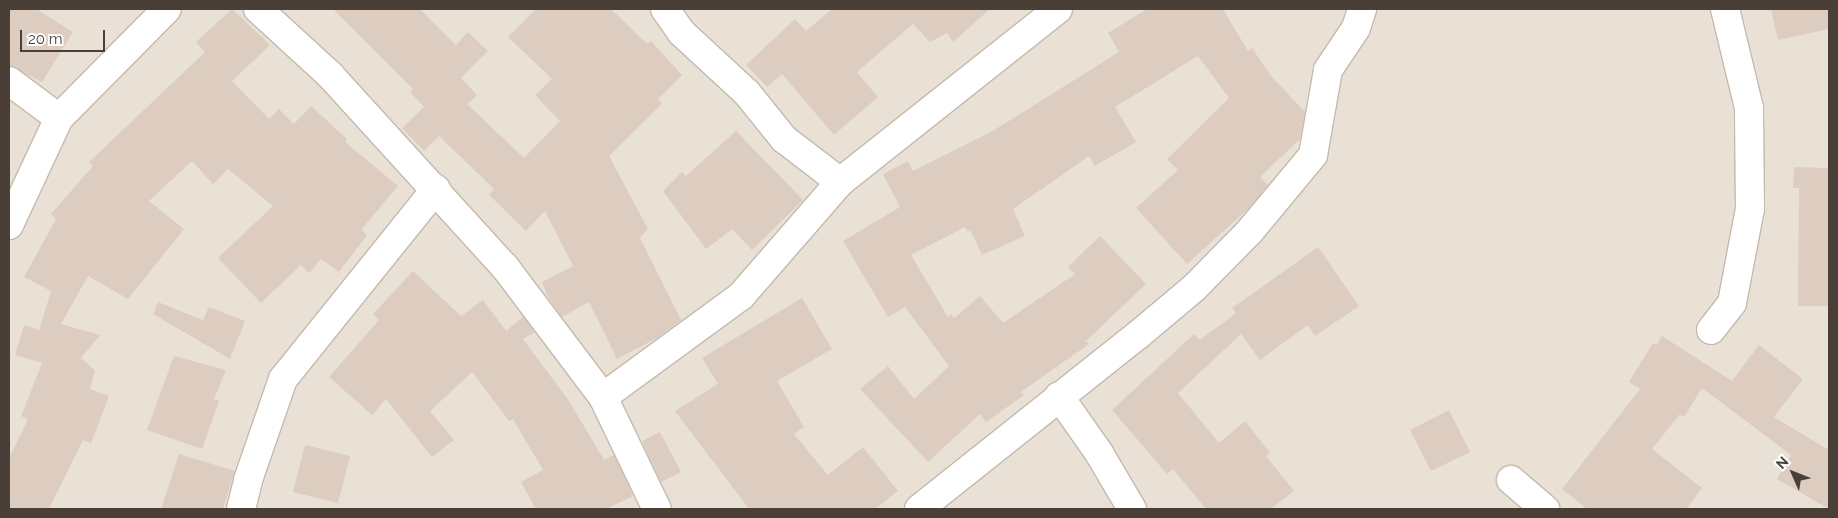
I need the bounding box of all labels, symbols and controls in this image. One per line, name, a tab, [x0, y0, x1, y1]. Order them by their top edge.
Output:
scale bar	[22, 20, 108, 52]
text: 20 m	[28, 30, 63, 48]
north arrow	[1768, 448, 1818, 498]
text: N	[1773, 453, 1792, 472]

